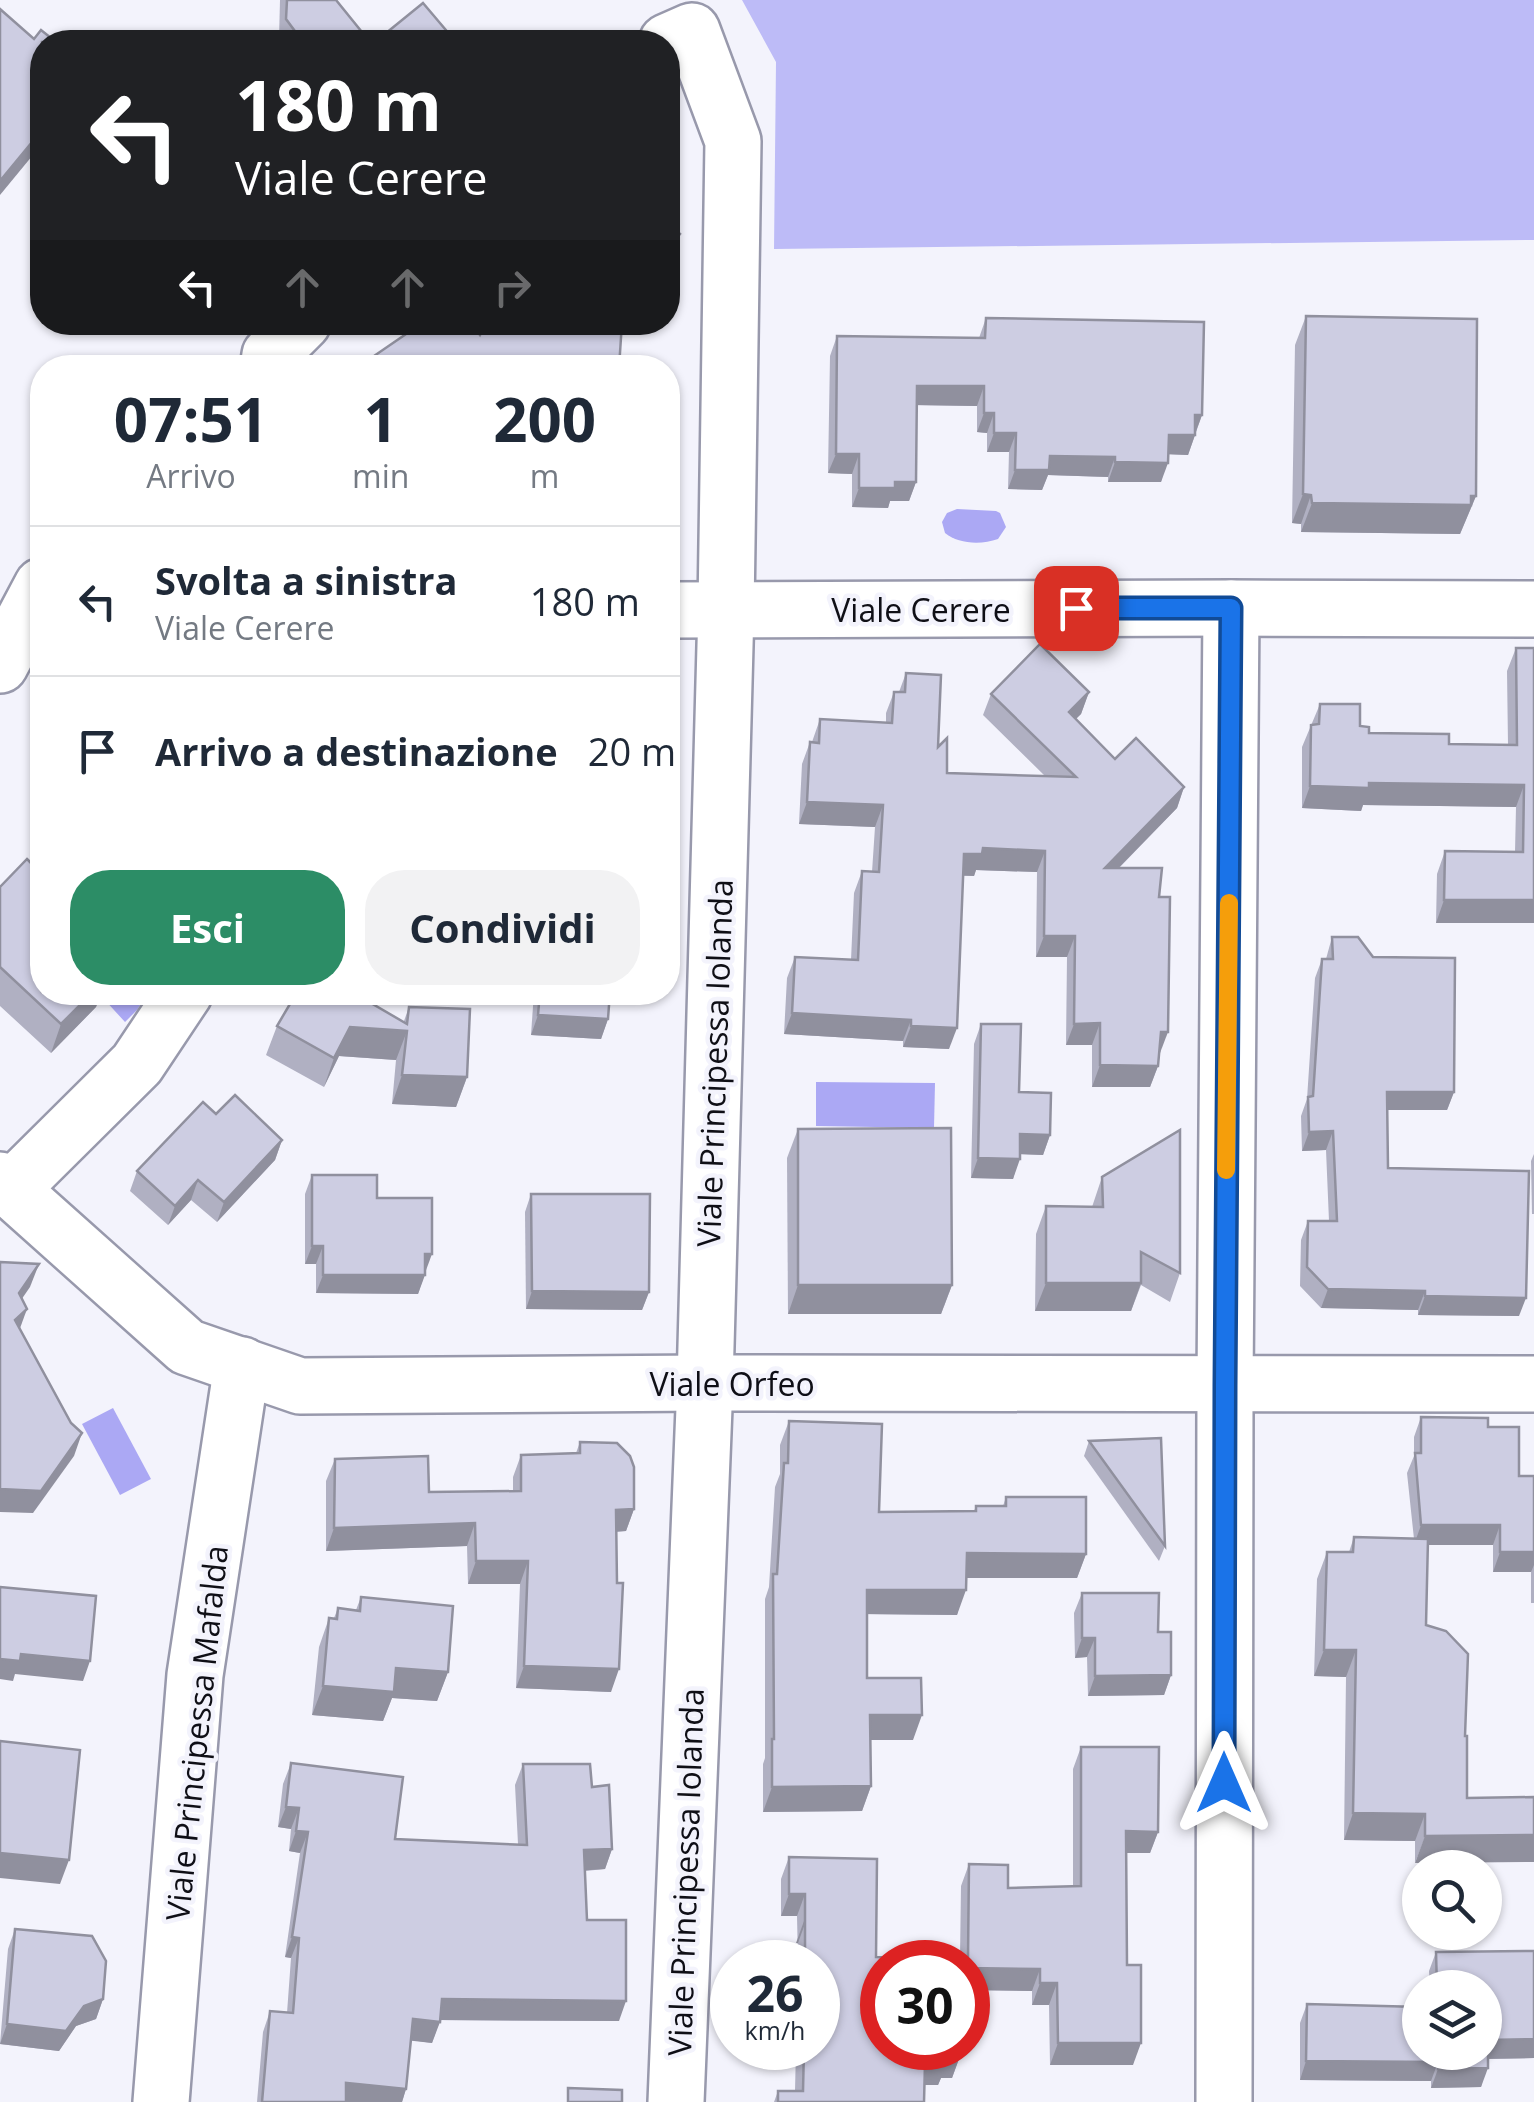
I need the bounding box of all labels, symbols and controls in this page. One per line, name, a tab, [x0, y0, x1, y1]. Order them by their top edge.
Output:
text: 180 m	[235, 56, 442, 152]
icon: left	[70, 70, 200, 200]
text: Viale Cerere	[235, 147, 487, 208]
icon: left	[170, 260, 225, 315]
icon: ahead	[275, 260, 330, 315]
icon: ahead	[380, 260, 435, 315]
icon: right	[485, 260, 540, 315]
text: 07:51	[114, 378, 268, 460]
text: 1	[364, 378, 398, 460]
text: 200	[493, 378, 596, 460]
text: Arrivo	[146, 454, 236, 497]
text: min	[352, 454, 409, 497]
text: m	[530, 454, 559, 497]
text: Svolta a sinistra	[155, 554, 457, 606]
pin	[1034, 566, 1119, 651]
icon: left	[70, 574, 125, 629]
text: 180 m	[530, 575, 640, 627]
icon: arrive	[1049, 581, 1104, 636]
street label: Viale Cerere	[831, 588, 1011, 631]
text: Viale Cerere	[155, 606, 335, 649]
icon: arrive	[70, 724, 125, 779]
text: Arrivo a destinazione	[155, 725, 558, 777]
text: 20 m	[588, 725, 676, 777]
button: Esci	[70, 870, 345, 985]
button: Condividi	[365, 870, 640, 985]
street label: Viale Principessa Iolanda	[686, 878, 742, 1248]
street label: Viale Orfeo	[649, 1362, 815, 1405]
street label: Viale Principessa Mafalda	[155, 1543, 237, 1923]
street label: Viale Principessa Iolanda	[657, 1687, 713, 2057]
position arrow	[1172, 1731, 1276, 1835]
map controls	[1402, 1850, 1502, 2070]
button: search	[1402, 1850, 1502, 1950]
speed limit sign: 30	[860, 1940, 990, 2070]
text: 26	[746, 1959, 804, 2027]
button: layers	[1402, 1970, 1502, 2070]
text: km/h	[745, 2013, 805, 2047]

